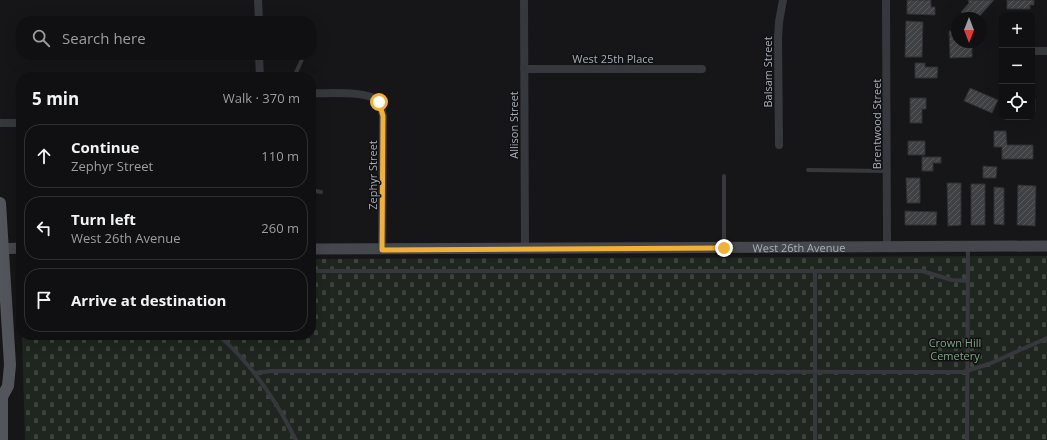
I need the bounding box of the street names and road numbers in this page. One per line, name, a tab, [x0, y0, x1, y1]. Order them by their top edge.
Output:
street label: Balsam Street	[760, 36, 775, 108]
street label: West 25th Place	[572, 51, 654, 66]
street label: Brentwood Street	[869, 79, 884, 169]
street label: Allison Street	[506, 91, 521, 159]
street label: Zephyr Street	[365, 140, 380, 210]
street label: West 26th Avenue	[753, 239, 845, 255]

